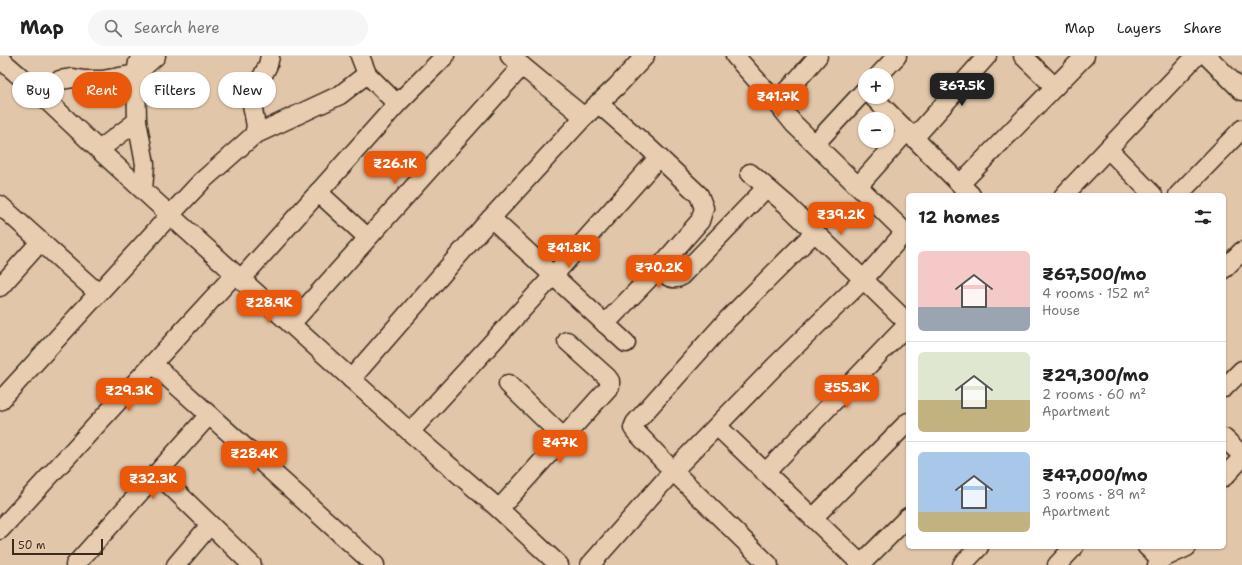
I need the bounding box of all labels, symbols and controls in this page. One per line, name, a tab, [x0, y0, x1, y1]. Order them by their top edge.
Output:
search box	[88, 10, 368, 46]
text: Map	[20, 15, 64, 40]
icon: search	[102, 17, 124, 39]
text: Search here	[134, 18, 220, 38]
text: Map	[1065, 19, 1095, 37]
text: Layers	[1117, 19, 1161, 37]
text: Share	[1183, 19, 1222, 37]
map controls	[858, 68, 894, 148]
button: +	[858, 68, 894, 104]
chip: Buy	[12, 72, 64, 108]
chip: Rent	[72, 72, 132, 108]
chip: Filters	[140, 72, 210, 108]
chip: New	[218, 72, 276, 108]
pin: ₹67.5K	[929, 73, 995, 107]
text: ₹67.5K	[939, 77, 985, 94]
pin: ₹41.7K	[745, 84, 811, 118]
text: ₹41.7K	[757, 88, 799, 105]
button: −	[858, 112, 894, 148]
pin: ₹26.1K	[362, 151, 428, 185]
text: ₹26.1K	[373, 155, 417, 172]
pin: ₹39.2K	[808, 202, 874, 236]
text: ₹39.2K	[817, 206, 865, 223]
text: 12 homes	[918, 206, 1000, 228]
icon: filters	[1192, 206, 1214, 228]
pin: ₹41.8K	[536, 235, 602, 269]
text: ₹41.8K	[547, 239, 591, 256]
pin: ₹70.2K	[626, 255, 692, 289]
text: ₹70.2K	[635, 259, 683, 276]
text: ₹67,500/mo	[1042, 263, 1147, 285]
icon: home	[950, 267, 998, 315]
text: 4 rooms · 152 m²	[1042, 285, 1150, 302]
pin: ₹28.9K	[236, 290, 302, 324]
text: ₹28.9K	[246, 294, 292, 311]
text: House	[1042, 302, 1080, 319]
text: ₹29,300/mo	[1042, 364, 1149, 386]
icon: home	[950, 368, 998, 416]
pin: ₹55.3K	[814, 375, 880, 409]
pin: ₹29.3K	[96, 378, 162, 412]
text: ₹55.3K	[824, 379, 870, 396]
text: ₹29.3K	[105, 382, 153, 399]
text: 2 rooms · 60 m²	[1042, 386, 1146, 403]
text: Apartment	[1042, 403, 1110, 420]
pin: ₹47K	[536, 430, 584, 464]
text: ₹47K	[542, 434, 578, 451]
pin: ₹28.4K	[221, 441, 287, 475]
text: ₹28.4K	[230, 445, 278, 462]
text: ₹47,000/mo	[1042, 464, 1148, 486]
pin: ₹32.3K	[120, 466, 186, 500]
icon: home	[950, 468, 998, 516]
text: ₹32.3K	[129, 470, 177, 487]
text: 3 rooms · 89 m²	[1042, 486, 1146, 503]
text: Apartment	[1042, 503, 1110, 520]
scale bar	[12, 537, 103, 556]
text: 50 m	[18, 538, 46, 553]

